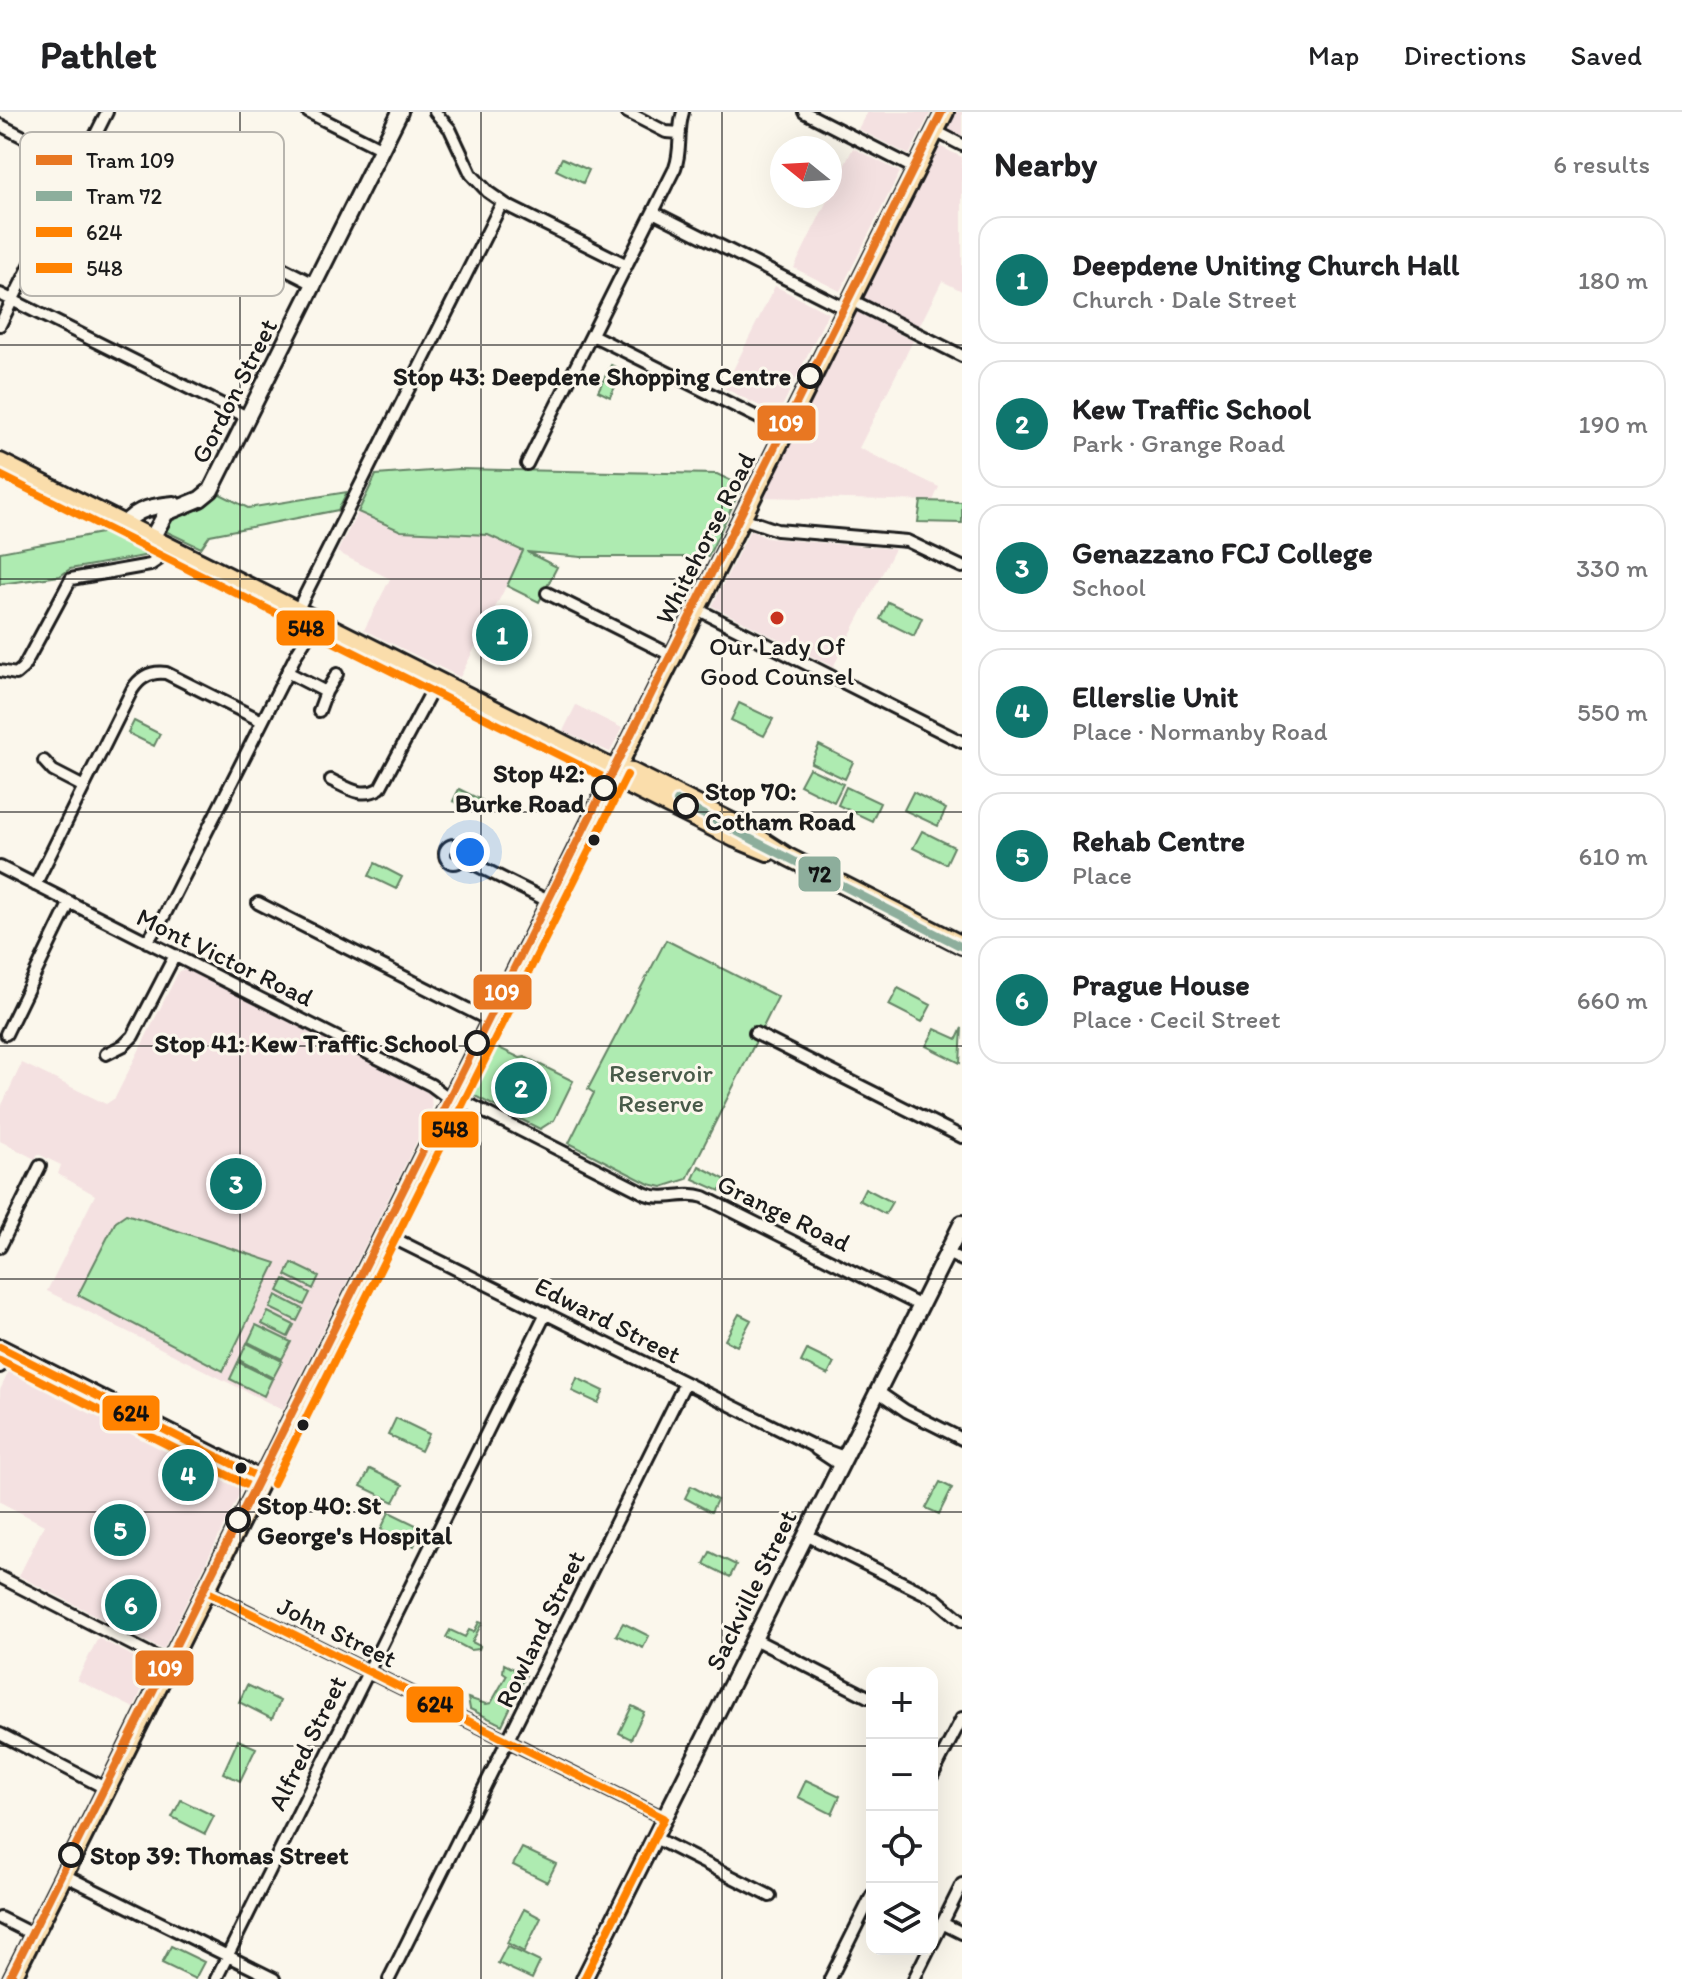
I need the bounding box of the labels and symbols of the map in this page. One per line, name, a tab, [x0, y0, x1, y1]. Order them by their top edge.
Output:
legend	[20, 132, 284, 296]
north arrow	[770, 136, 842, 208]
text: Tram 109	[86, 147, 175, 174]
text: Tram 72	[86, 183, 163, 210]
text: 624	[86, 219, 122, 246]
text: 548	[86, 255, 123, 282]
street label: Gordon Street	[184, 313, 284, 469]
place label: Stop 43: Deepdene Shopping Centre	[393, 360, 791, 392]
marker: Stop 43: Deepdene Shopping Centre	[798, 364, 822, 388]
line badge: 109	[756, 404, 817, 442]
text: 109	[768, 410, 804, 437]
street label: Whitehorse Road	[648, 447, 762, 629]
pin: 1	[476, 605, 528, 665]
line badge: 548	[275, 609, 336, 647]
marker: Our Lady Of Good Counsel	[768, 609, 786, 627]
text: 548	[288, 615, 324, 642]
place label: Our Lady Of Good Counsel	[700, 630, 854, 692]
place label: Stop 42: Burke Road	[455, 757, 586, 819]
place label: Stop 70: Cotham Road	[705, 775, 856, 837]
marker: Stop 42: Burke Road	[592, 776, 616, 800]
marker: Stop 70: Cotham Road	[674, 794, 698, 818]
your location	[450, 832, 490, 872]
unlabelled marker	[586, 832, 602, 848]
line badge: 72	[797, 855, 842, 893]
text: 72	[808, 861, 832, 888]
street label: Mont Victor Road	[131, 900, 319, 1014]
line badge: 109	[472, 973, 533, 1011]
text: 109	[484, 979, 520, 1006]
place label: Stop 41: Kew Traffic School	[155, 1027, 459, 1059]
marker: Stop 41: Kew Traffic School	[465, 1031, 489, 1055]
park label: Reservoir Reserve	[609, 1057, 714, 1119]
pin: 2	[495, 1058, 547, 1118]
line badge: 548	[420, 1110, 480, 1149]
text: 548	[432, 1116, 468, 1143]
pin: 3	[210, 1154, 262, 1214]
street label: Grange Road	[712, 1167, 856, 1259]
street label: Edward Street	[530, 1269, 687, 1371]
line badge: 624	[101, 1394, 161, 1432]
text: 624	[113, 1400, 150, 1427]
unlabelled marker	[295, 1417, 311, 1433]
pin: 4	[162, 1445, 214, 1505]
unlabelled marker	[233, 1460, 249, 1476]
place label: Stop 40: St George's Hospital	[257, 1489, 453, 1551]
pin: 5	[94, 1500, 146, 1560]
street label: Sackville Street	[698, 1504, 804, 1675]
marker: Stop 40: St George's Hospital	[226, 1508, 250, 1532]
street label: Rowland Street	[488, 1545, 592, 1713]
pin: 6	[105, 1575, 157, 1635]
street label: John Street	[272, 1589, 402, 1675]
line badge: 109	[134, 1649, 195, 1687]
text: 109	[147, 1655, 183, 1682]
street label: Alfred Street	[261, 1670, 353, 1816]
line badge: 624	[405, 1685, 465, 1724]
text: 624	[417, 1691, 454, 1718]
place label: Stop 39: Thomas Street	[90, 1839, 349, 1871]
marker: Stop 39: Thomas Street	[59, 1843, 83, 1867]

